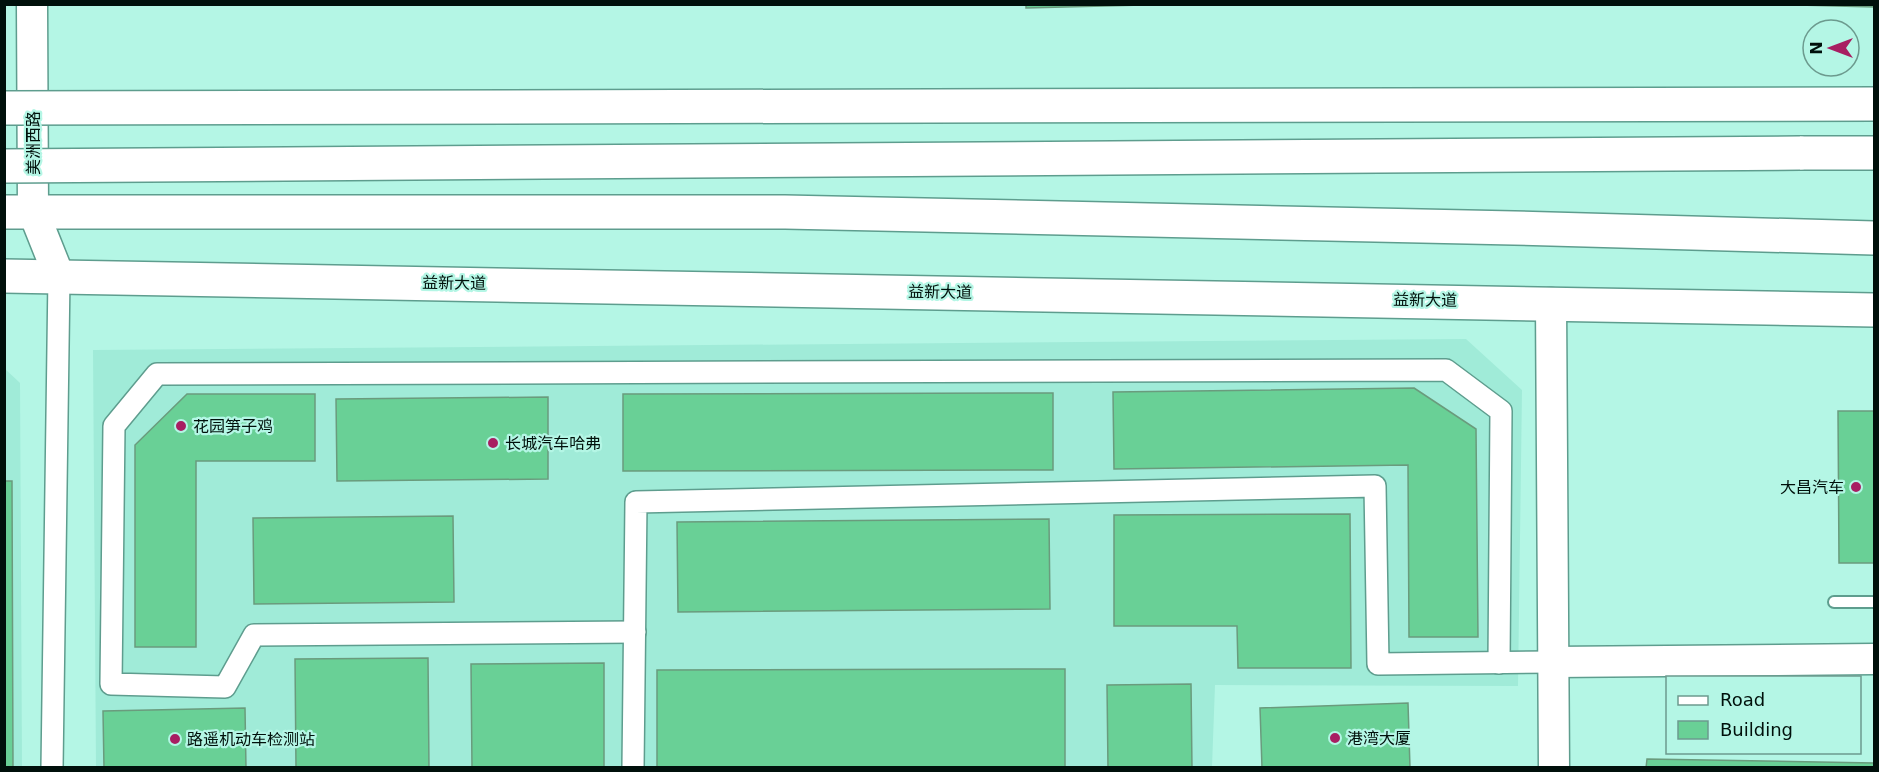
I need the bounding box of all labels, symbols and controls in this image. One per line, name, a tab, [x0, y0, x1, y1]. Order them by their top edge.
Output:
north arrow	[1801, 18, 1861, 78]
text: N	[1807, 41, 1826, 55]
street label: 美洲西路	[24, 111, 43, 175]
street label: 益新大道	[422, 273, 486, 293]
street label: 益新大道	[908, 282, 972, 302]
street label: 益新大道	[1393, 290, 1457, 310]
place label: 花园笋子鸡	[193, 417, 273, 436]
marker: 花园笋子鸡	[174, 419, 188, 433]
place label: 长城汽车哈弗	[505, 434, 601, 453]
marker: 长城汽车哈弗	[486, 436, 500, 450]
place label: 大昌汽车	[1780, 478, 1844, 497]
marker: 大昌汽车	[1849, 480, 1863, 494]
legend	[1666, 676, 1861, 754]
text: Road	[1720, 689, 1765, 710]
text: Building	[1720, 719, 1793, 740]
place label: 港湾大厦	[1347, 729, 1411, 748]
place label: 路遥机动车检测站	[187, 730, 315, 749]
marker: 港湾大厦	[1328, 731, 1342, 745]
marker: 路遥机动车检测站	[168, 732, 182, 746]

